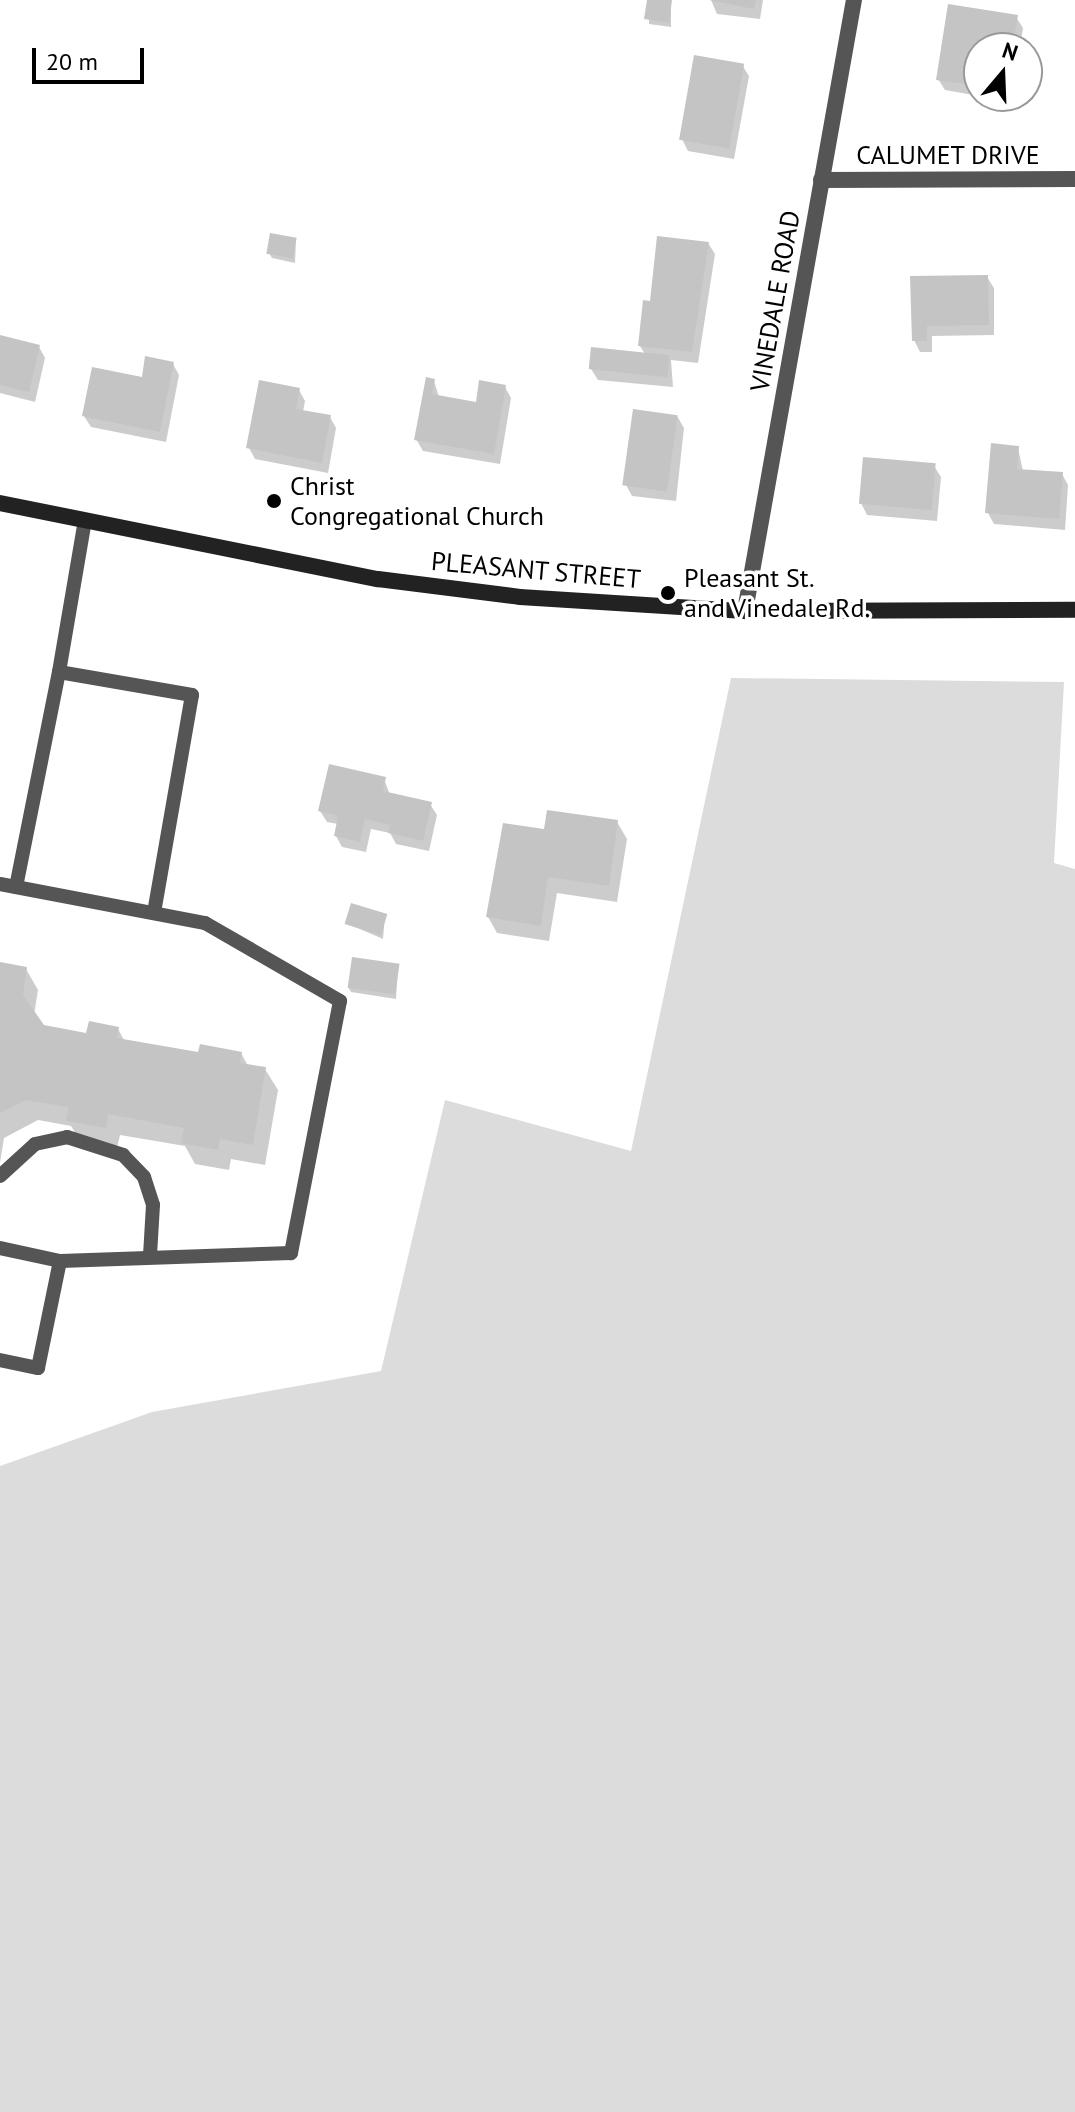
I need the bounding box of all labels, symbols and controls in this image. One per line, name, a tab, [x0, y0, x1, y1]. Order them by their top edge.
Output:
scale bar	[36, 32, 148, 82]
north arrow	[963, 32, 1043, 112]
text: N	[999, 36, 1022, 67]
text: 20 m	[46, 46, 98, 77]
street label: CALUMET DRIVE	[856, 139, 1040, 171]
street label: VINEDALE ROAD	[744, 208, 806, 394]
place label: Christ Congregational Church	[290, 470, 544, 532]
marker: Christ Congregational Church	[265, 492, 283, 510]
street label: PLEASANT STREET	[430, 545, 642, 595]
place label: Pleasant St. and Vinedale Rd.	[684, 562, 871, 624]
marker: Pleasant St. and Vinedale Rd.	[659, 584, 677, 602]

